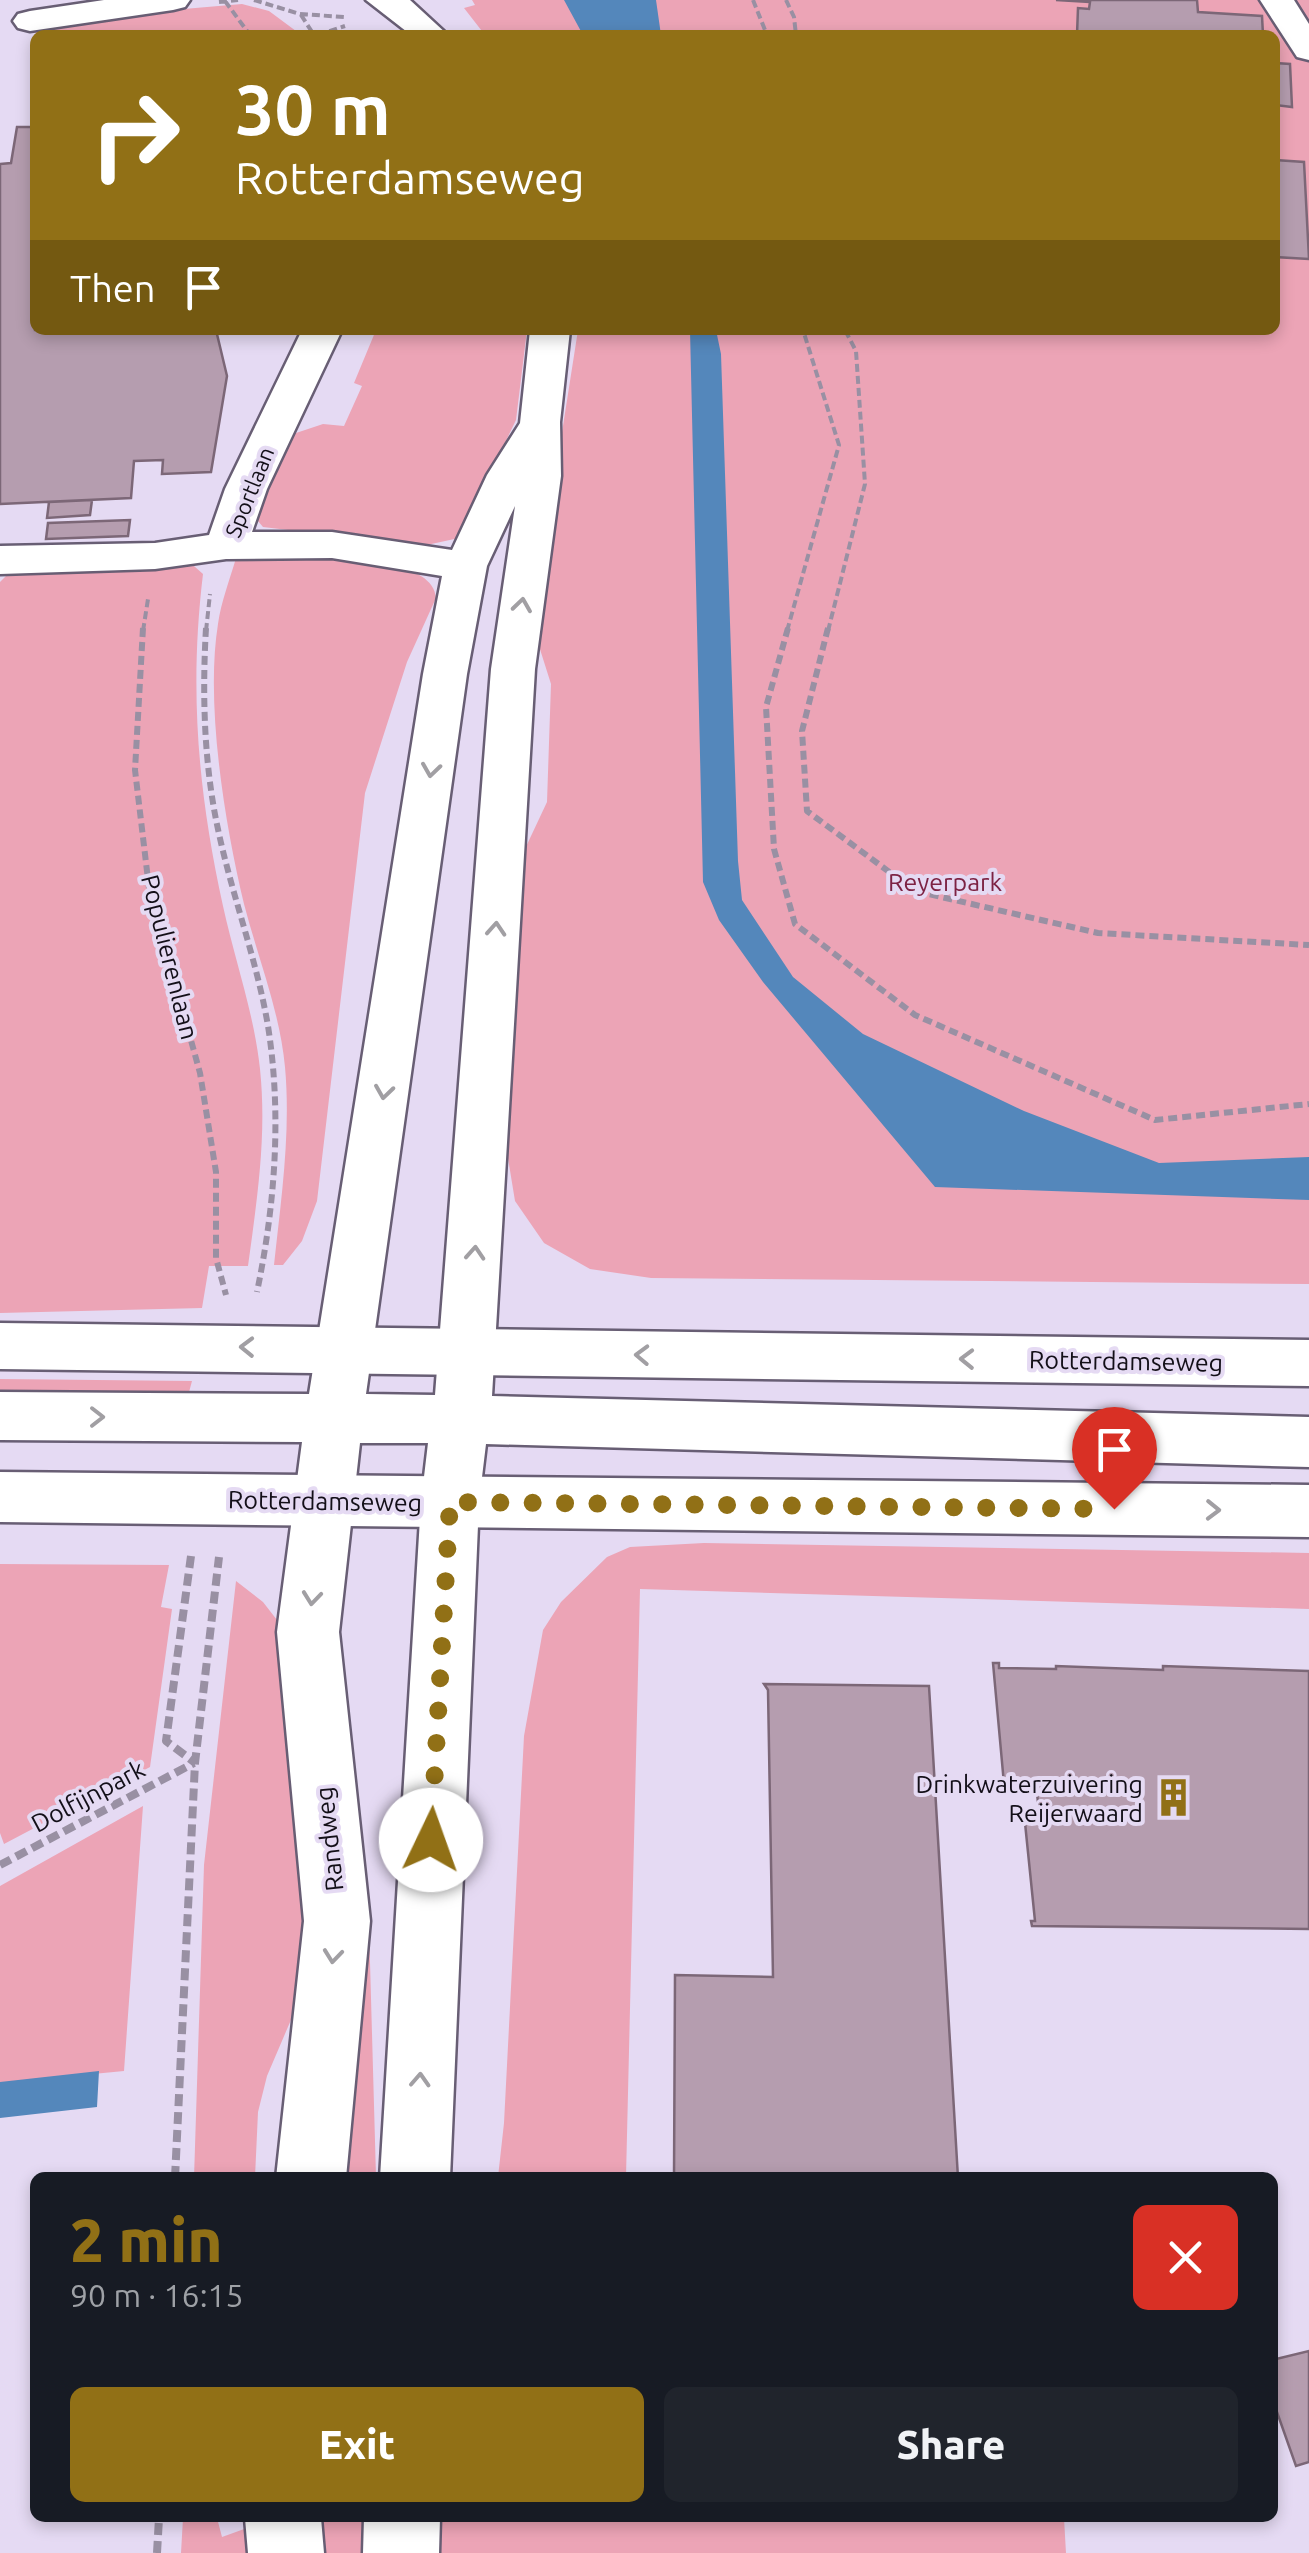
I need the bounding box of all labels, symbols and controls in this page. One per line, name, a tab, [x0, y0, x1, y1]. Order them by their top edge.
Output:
icon: right	[70, 70, 200, 200]
text: 30 m	[235, 70, 391, 148]
text: Rotterdamseweg	[235, 152, 585, 203]
icon: arrive	[176, 260, 231, 315]
text: Then	[70, 267, 156, 309]
street label: Sportlaan	[220, 443, 278, 541]
one-way arrow	[511, 597, 532, 613]
one-way arrow	[421, 762, 442, 779]
park label: Reyerpark	[888, 868, 1002, 896]
street label: Populierenlaan	[136, 872, 204, 1042]
one-way arrow	[485, 920, 506, 936]
one-way arrow	[374, 1083, 395, 1100]
one-way arrow	[464, 1245, 486, 1261]
one-way arrow	[238, 1336, 254, 1358]
one-way arrow	[633, 1344, 649, 1365]
street label: Rotterdamseweg	[1029, 1345, 1223, 1377]
one-way arrow	[958, 1348, 974, 1370]
one-way arrow	[90, 1406, 106, 1428]
pin	[1072, 1407, 1157, 1510]
icon: arrive	[1087, 1422, 1142, 1477]
street label: Rotterdamseweg	[228, 1485, 422, 1517]
one-way arrow	[1206, 1499, 1221, 1521]
one-way arrow	[302, 1590, 323, 1606]
street label: Dolfijnpark	[27, 1754, 150, 1838]
place label: Drinkwaterzuivering Reijerwaard	[916, 1770, 1143, 1827]
building icon: Drinkwaterzuivering Reijerwaard	[1152, 1777, 1194, 1819]
street label: Randweg	[310, 1785, 348, 1893]
position arrow	[379, 1788, 483, 1892]
one-way arrow	[323, 1949, 344, 1965]
one-way arrow	[409, 2072, 430, 2088]
button: close	[1133, 2205, 1238, 2310]
text: 2 min	[70, 2206, 223, 2273]
text: 90 m · 16:15	[70, 2277, 244, 2313]
button: Exit	[70, 2387, 644, 2502]
button: Share	[664, 2387, 1238, 2502]

